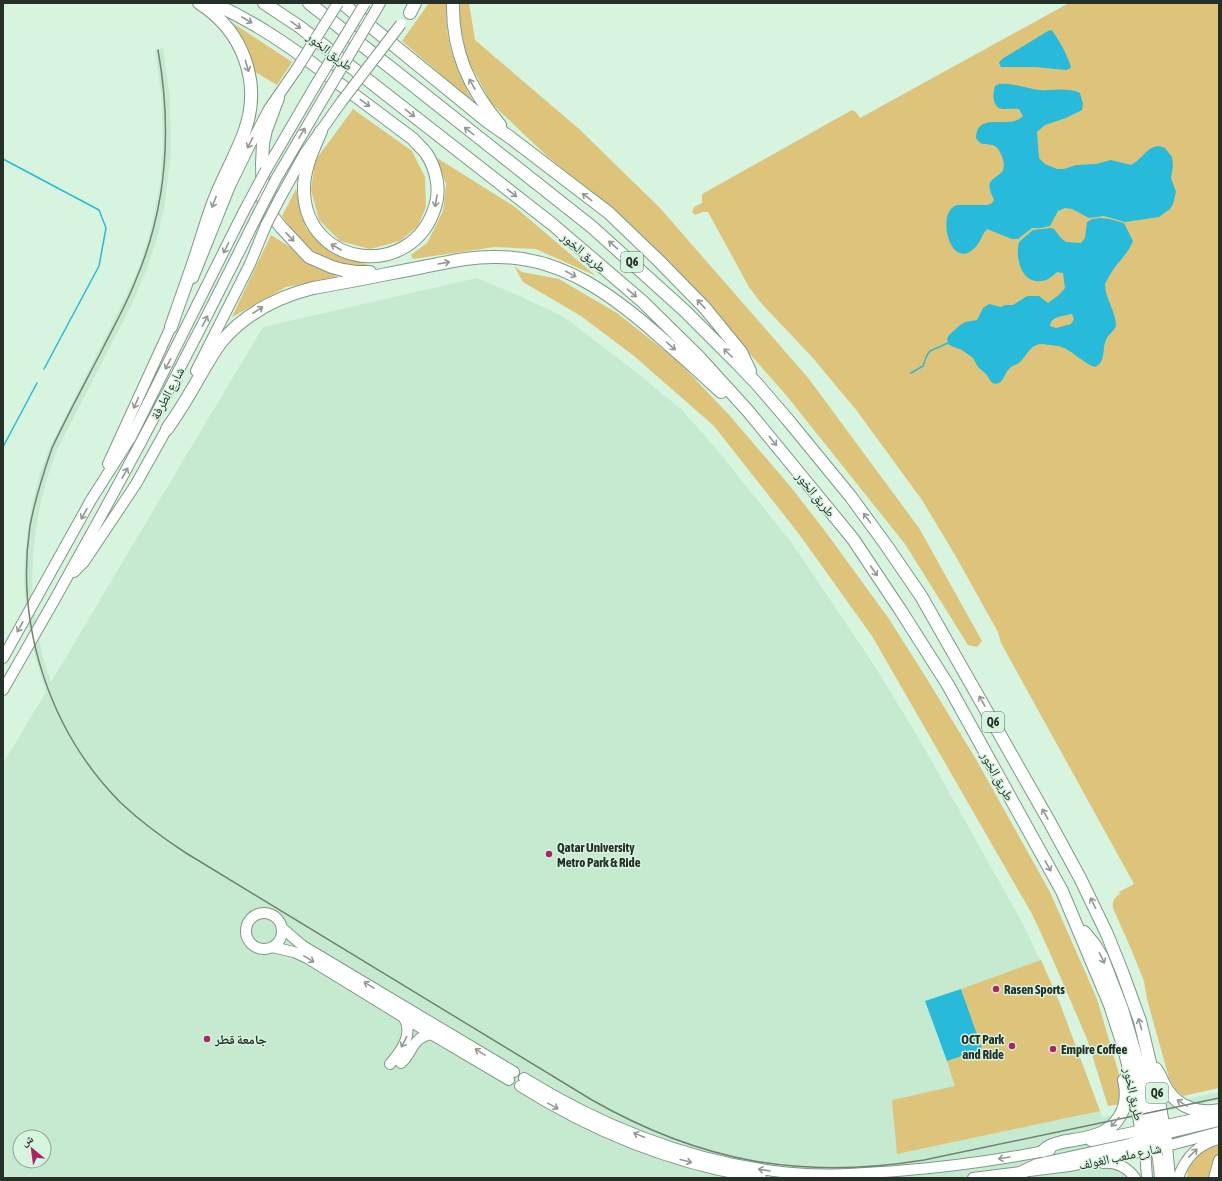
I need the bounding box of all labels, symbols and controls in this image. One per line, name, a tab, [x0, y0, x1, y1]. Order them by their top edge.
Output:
one-way arrow	[241, 17, 253, 25]
one-way arrow	[290, 21, 301, 29]
street label: طريق الخور	[302, 28, 356, 75]
one-way arrow	[244, 59, 251, 72]
one-way arrow	[467, 78, 475, 90]
one-way arrow	[359, 99, 370, 107]
one-way arrow	[404, 109, 415, 117]
one-way arrow	[464, 126, 475, 135]
one-way arrow	[298, 127, 306, 139]
one-way arrow	[246, 137, 254, 149]
one-way arrow	[507, 189, 518, 197]
one-way arrow	[582, 192, 593, 201]
one-way arrow	[432, 195, 440, 208]
one-way arrow	[209, 196, 217, 208]
street label: طريق الخور	[557, 228, 609, 277]
one-way arrow	[286, 232, 295, 242]
one-way arrow	[222, 241, 229, 253]
one-way arrow	[608, 241, 618, 250]
one-way arrow	[330, 242, 342, 250]
road number: Q6	[621, 252, 643, 272]
one-way arrow	[437, 259, 450, 267]
one-way arrow	[564, 270, 576, 278]
one-way arrow	[627, 288, 638, 297]
one-way arrow	[696, 299, 706, 309]
one-way arrow	[252, 306, 264, 314]
one-way arrow	[202, 315, 209, 327]
one-way arrow	[666, 342, 677, 351]
one-way arrow	[723, 348, 733, 358]
one-way arrow	[164, 358, 171, 370]
street label: شارع الطرفة	[147, 365, 189, 423]
one-way arrow	[132, 397, 139, 409]
one-way arrow	[768, 435, 777, 446]
one-way arrow	[121, 467, 129, 479]
street label: طريق الخور	[791, 468, 838, 521]
one-way arrow	[79, 508, 87, 520]
one-way arrow	[863, 513, 871, 524]
one-way arrow	[871, 565, 879, 577]
one-way arrow	[16, 621, 24, 633]
one-way arrow	[977, 695, 985, 707]
road number: Q6	[982, 712, 1004, 732]
street label: طريق الخور	[977, 748, 1017, 804]
one-way arrow	[1041, 808, 1049, 820]
place label: Qatar University Metro Park & Ride	[557, 840, 641, 870]
marker: Qatar University Metro Park & Ride	[544, 849, 554, 859]
one-way arrow	[1044, 859, 1052, 871]
one-way arrow	[1088, 897, 1096, 909]
one-way arrow	[1099, 951, 1106, 963]
one-way arrow	[303, 956, 315, 964]
one-way arrow	[363, 981, 375, 989]
place label: Rasen Sports	[1004, 982, 1065, 997]
marker: Rasen Sports	[991, 984, 1001, 994]
one-way arrow	[1136, 1018, 1143, 1031]
place label: جامعة قطر	[214, 1032, 267, 1047]
place label: OCT Park and Ride	[961, 1032, 1004, 1062]
marker: جامعة قطر	[202, 1034, 212, 1044]
one-way arrow	[400, 1036, 408, 1048]
marker: OCT Park and Ride	[1007, 1041, 1017, 1051]
place label: Empire Coffee	[1061, 1042, 1127, 1057]
marker: Empire Coffee	[1048, 1044, 1058, 1054]
one-way arrow	[474, 1048, 486, 1056]
street label: طريق الخور	[1119, 1065, 1146, 1122]
road number: Q6	[1146, 1083, 1168, 1103]
one-way arrow	[1176, 1099, 1188, 1107]
one-way arrow	[547, 1103, 559, 1110]
one-way arrow	[1110, 1117, 1120, 1127]
north arrow	[12, 1129, 52, 1169]
one-way arrow	[633, 1131, 645, 1139]
text: ش	[19, 1132, 36, 1150]
street label: شارع ملعب الغولف	[1077, 1140, 1163, 1175]
one-way arrow	[1188, 1148, 1198, 1158]
one-way arrow	[998, 1154, 1011, 1162]
one-way arrow	[679, 1158, 692, 1165]
one-way arrow	[758, 1166, 771, 1174]

